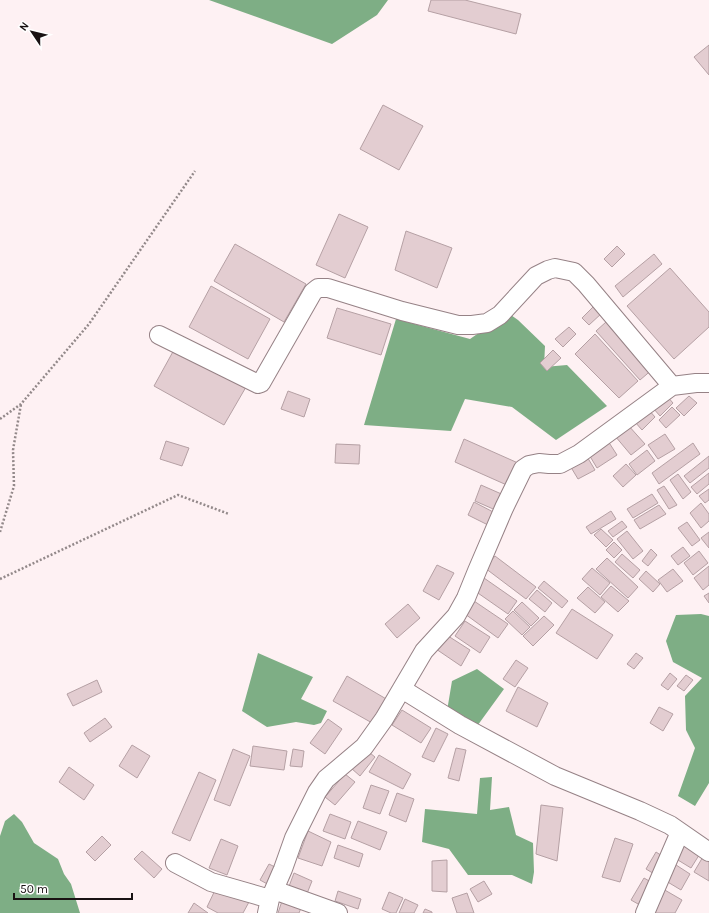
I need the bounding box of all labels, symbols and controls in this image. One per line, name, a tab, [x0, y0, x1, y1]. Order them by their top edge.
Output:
north arrow	[12, 12, 52, 52]
text: N	[17, 20, 32, 34]
scale bar	[14, 875, 132, 901]
text: 50 m	[20, 882, 48, 896]

